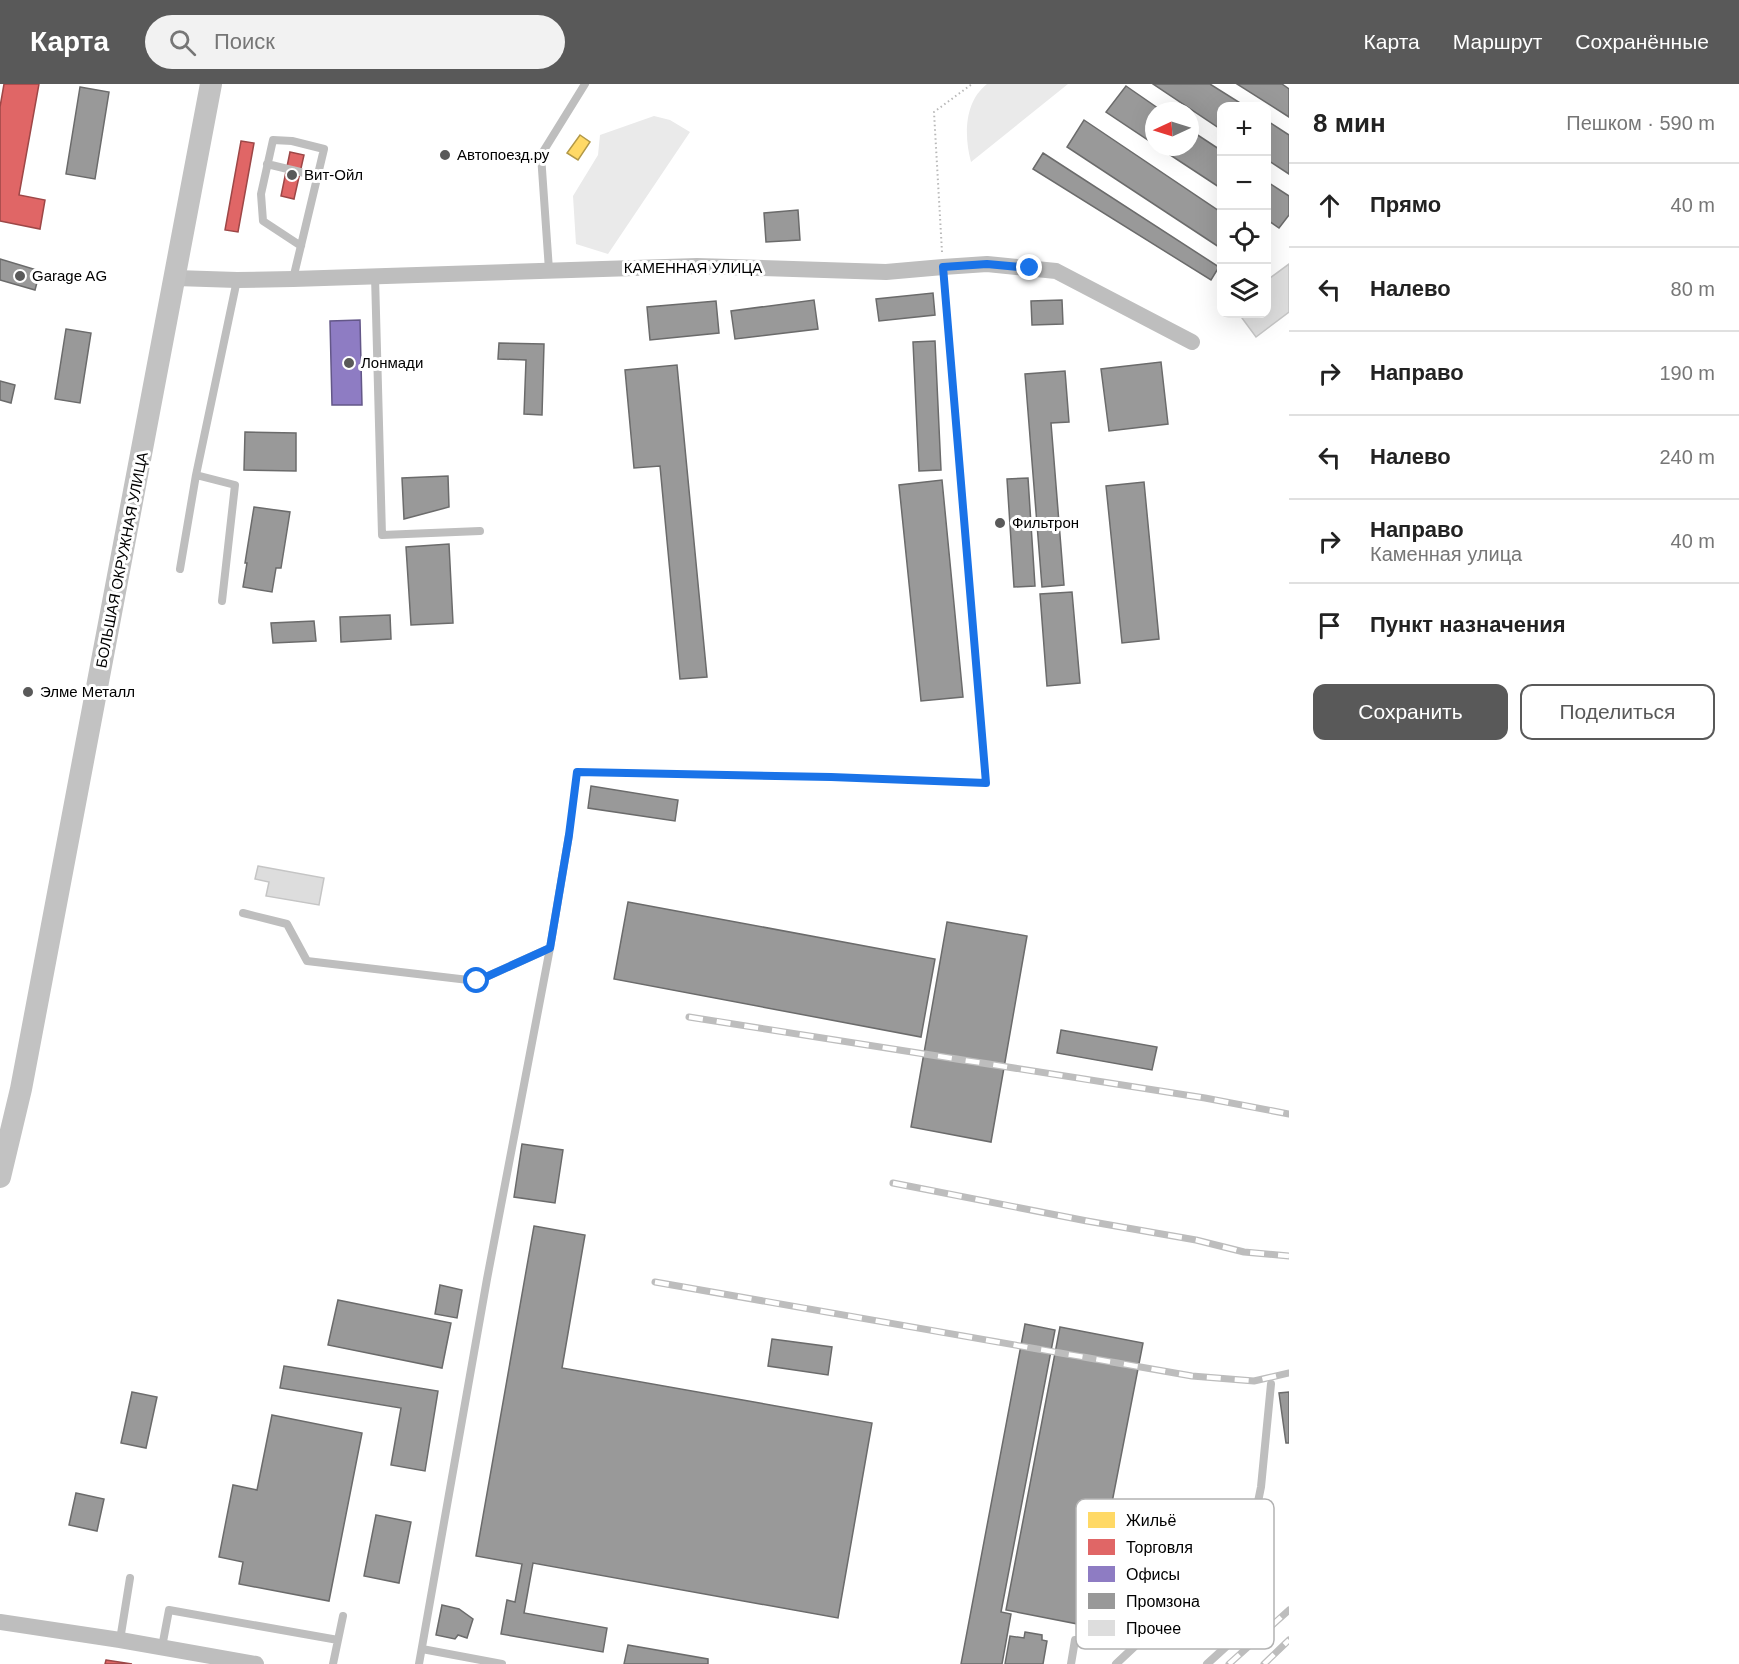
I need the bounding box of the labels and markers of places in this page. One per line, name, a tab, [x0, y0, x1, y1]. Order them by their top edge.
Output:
place label: Автопоезд.ру	[457, 146, 550, 163]
marker: Автопоезд.ру	[438, 148, 452, 162]
place label: Вит-Ойл	[304, 166, 363, 183]
marker: Вит-Ойл	[285, 168, 299, 182]
place label: Garage AG	[32, 267, 107, 284]
marker: Garage AG	[13, 269, 27, 283]
place label: Лонмади	[361, 354, 423, 371]
marker: Лонмади	[342, 356, 356, 370]
place label: Фильтрон	[1012, 514, 1079, 531]
marker: Фильтрон	[993, 516, 1007, 530]
place label: Элме Металл	[40, 683, 135, 700]
marker: Элме Металл	[21, 685, 35, 699]

